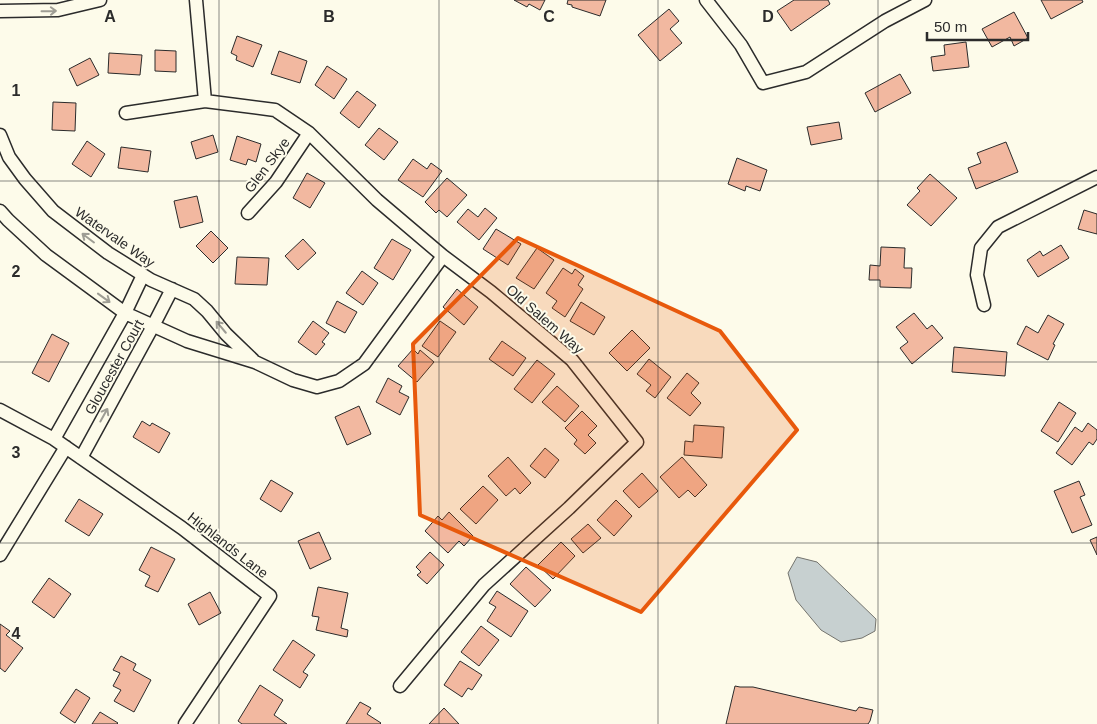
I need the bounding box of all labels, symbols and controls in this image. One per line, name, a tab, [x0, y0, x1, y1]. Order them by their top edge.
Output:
one-way arrow	[40, 6, 56, 15]
text: A	[104, 8, 116, 25]
text: B	[323, 8, 335, 25]
text: C	[543, 8, 555, 25]
text: D	[762, 8, 774, 25]
scale bar	[927, 10, 1028, 42]
text: 50 m	[934, 18, 967, 35]
text: 1	[12, 82, 21, 99]
street label: Glen Skye	[241, 134, 293, 196]
street label: Watervale Way	[72, 204, 158, 270]
one-way arrow	[82, 232, 95, 243]
text: 2	[12, 263, 21, 280]
street label: Old Salem Way	[503, 281, 587, 357]
one-way arrow	[97, 293, 111, 303]
street label: Gloucester Court	[81, 317, 147, 417]
one-way arrow	[215, 321, 226, 334]
one-way arrow	[100, 409, 110, 423]
text: 3	[12, 444, 21, 461]
street label: Highlands Lane	[185, 509, 271, 581]
text: 4	[12, 625, 21, 642]

